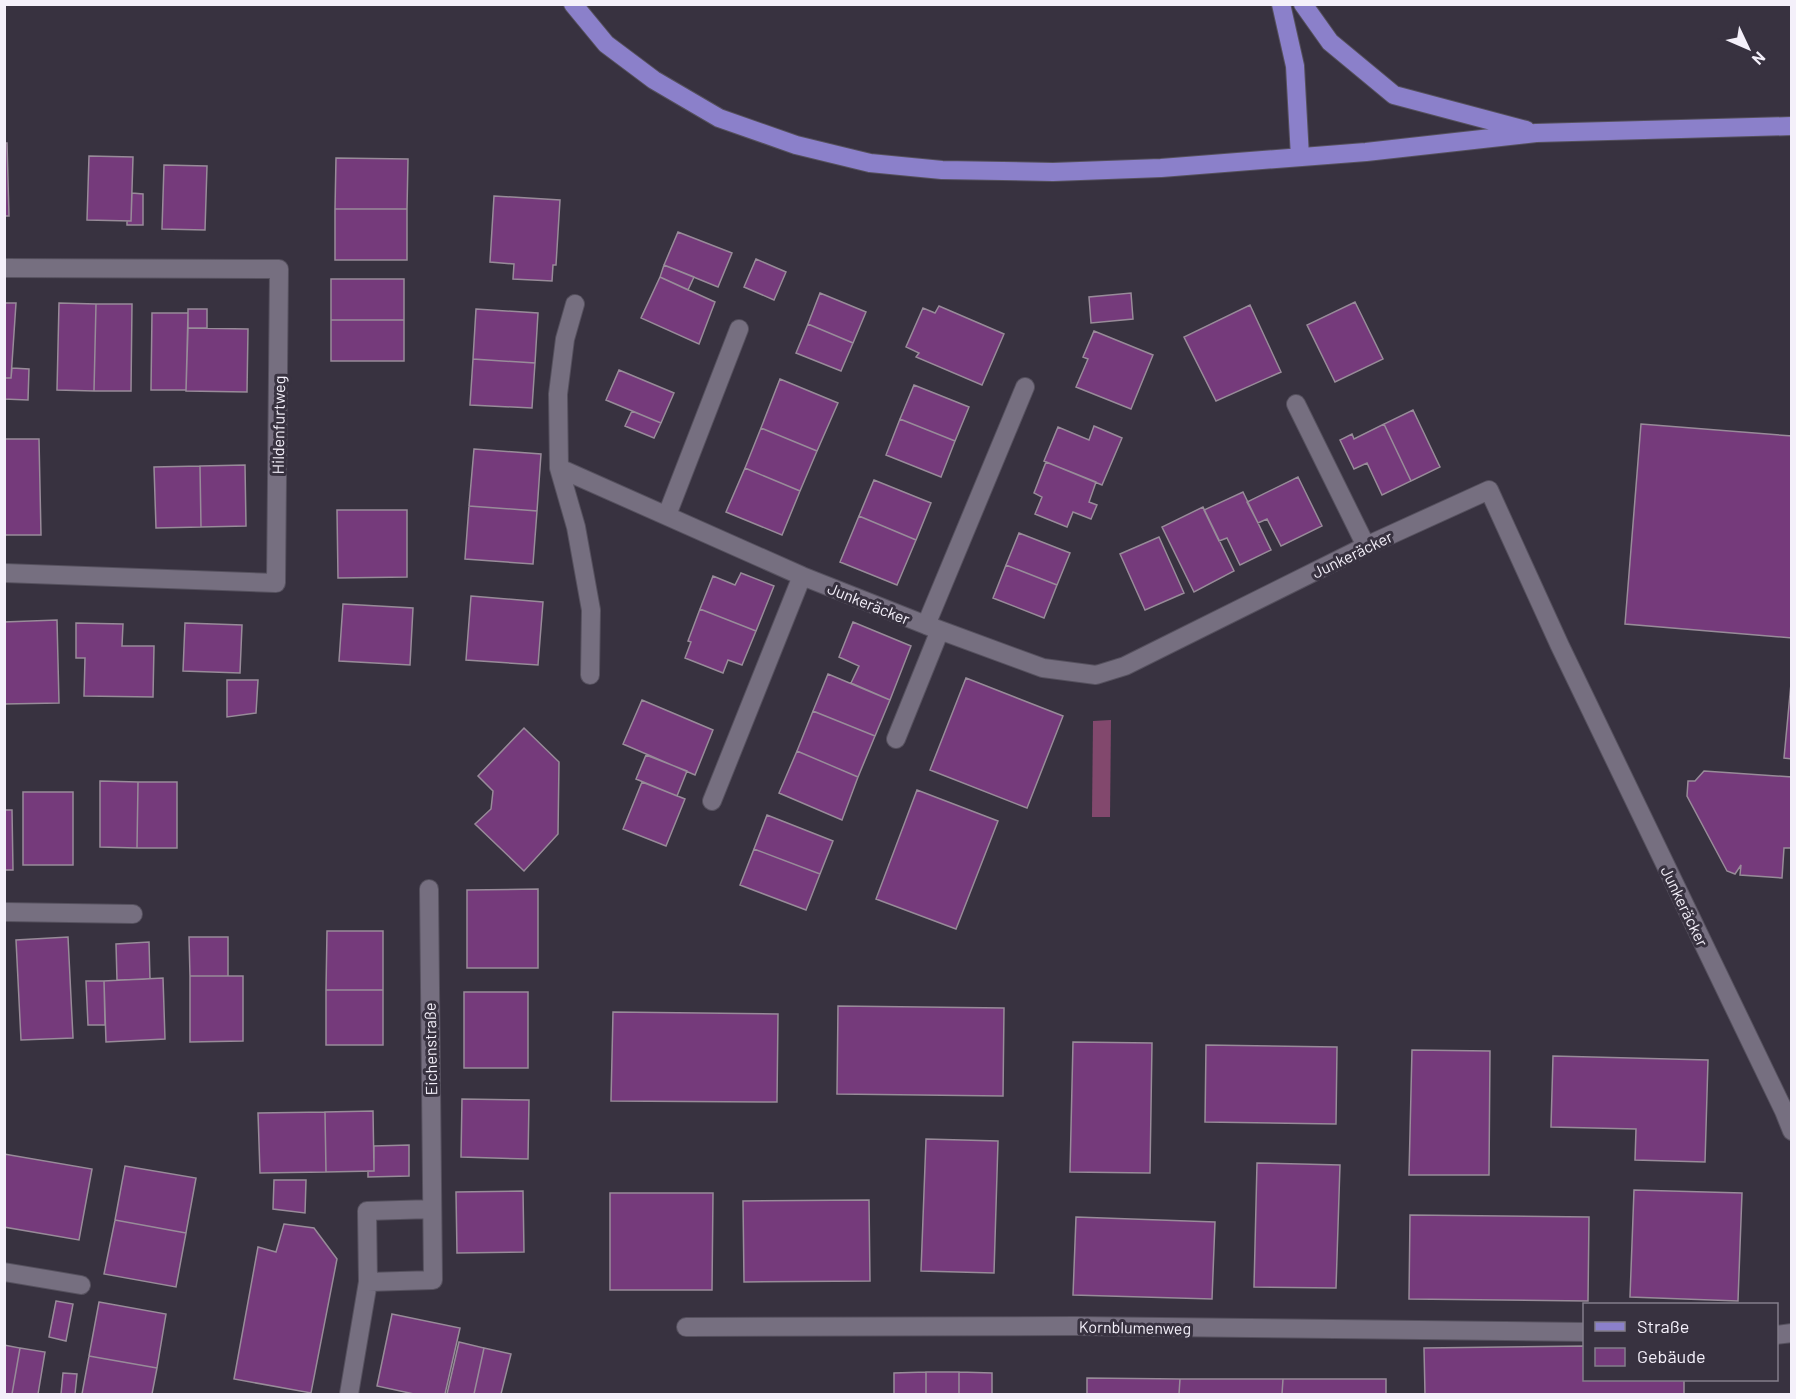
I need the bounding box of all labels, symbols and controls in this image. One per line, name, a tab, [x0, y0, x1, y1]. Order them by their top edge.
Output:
north arrow	[1718, 18, 1778, 78]
text: N	[1749, 48, 1770, 69]
street label: Hildenfurtweg	[268, 376, 288, 474]
street label: Junkeräcker	[1309, 526, 1395, 582]
street label: Junkeräcker	[825, 578, 913, 628]
street label: Junkeräcker	[1657, 863, 1713, 949]
street label: Eichenstraße	[420, 1003, 440, 1095]
legend	[1583, 1303, 1778, 1381]
text: Straße	[1637, 1315, 1689, 1337]
street label: Kornblumenweg	[1079, 1317, 1191, 1337]
text: Gebäude	[1637, 1345, 1706, 1367]

